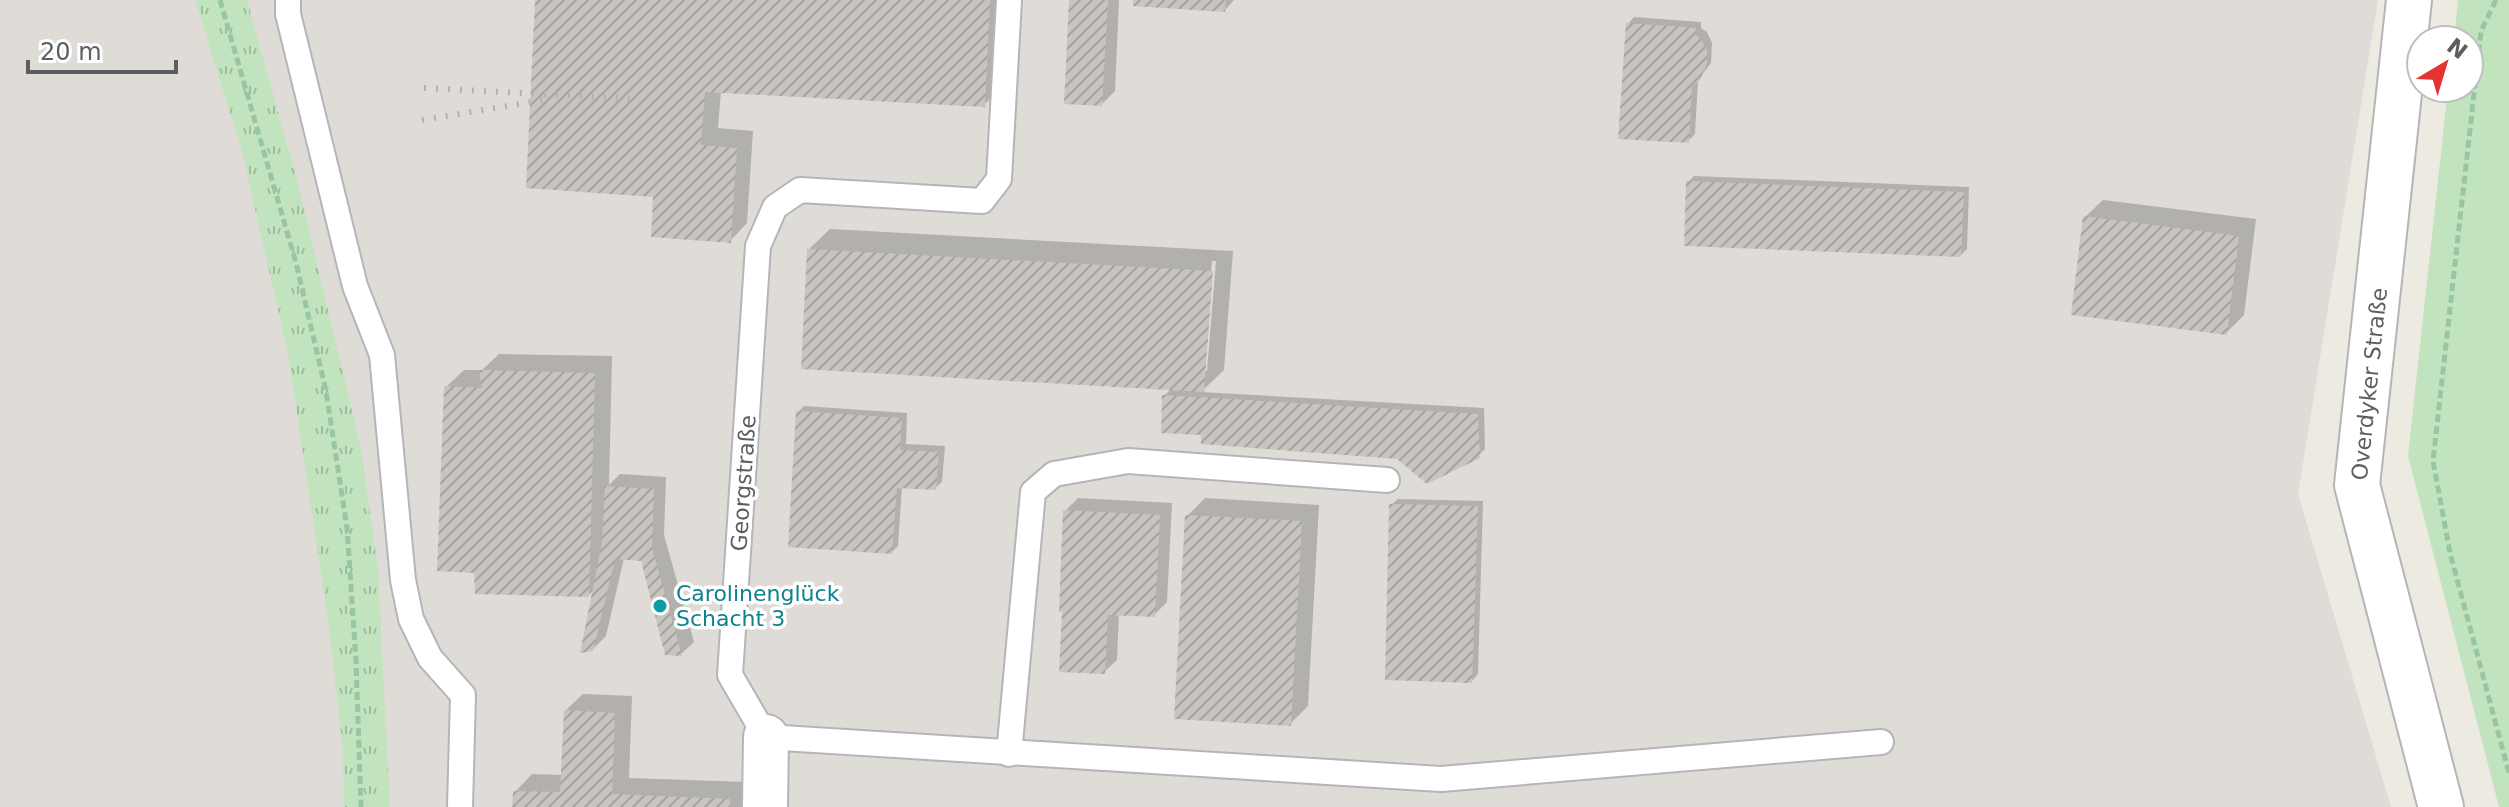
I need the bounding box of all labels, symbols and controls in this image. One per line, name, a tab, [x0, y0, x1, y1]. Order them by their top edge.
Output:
scale bar	[28, 24, 176, 74]
north arrow	[2405, 24, 2485, 104]
text: N	[2442, 33, 2472, 64]
text: 20 m	[40, 38, 102, 66]
street label: Overdyker Straße	[2347, 286, 2392, 482]
street label: Georgstraße	[726, 414, 761, 552]
place label: Carolinenglück Schacht 3	[676, 581, 840, 631]
marker: Carolinenglück Schacht 3	[651, 597, 669, 615]

